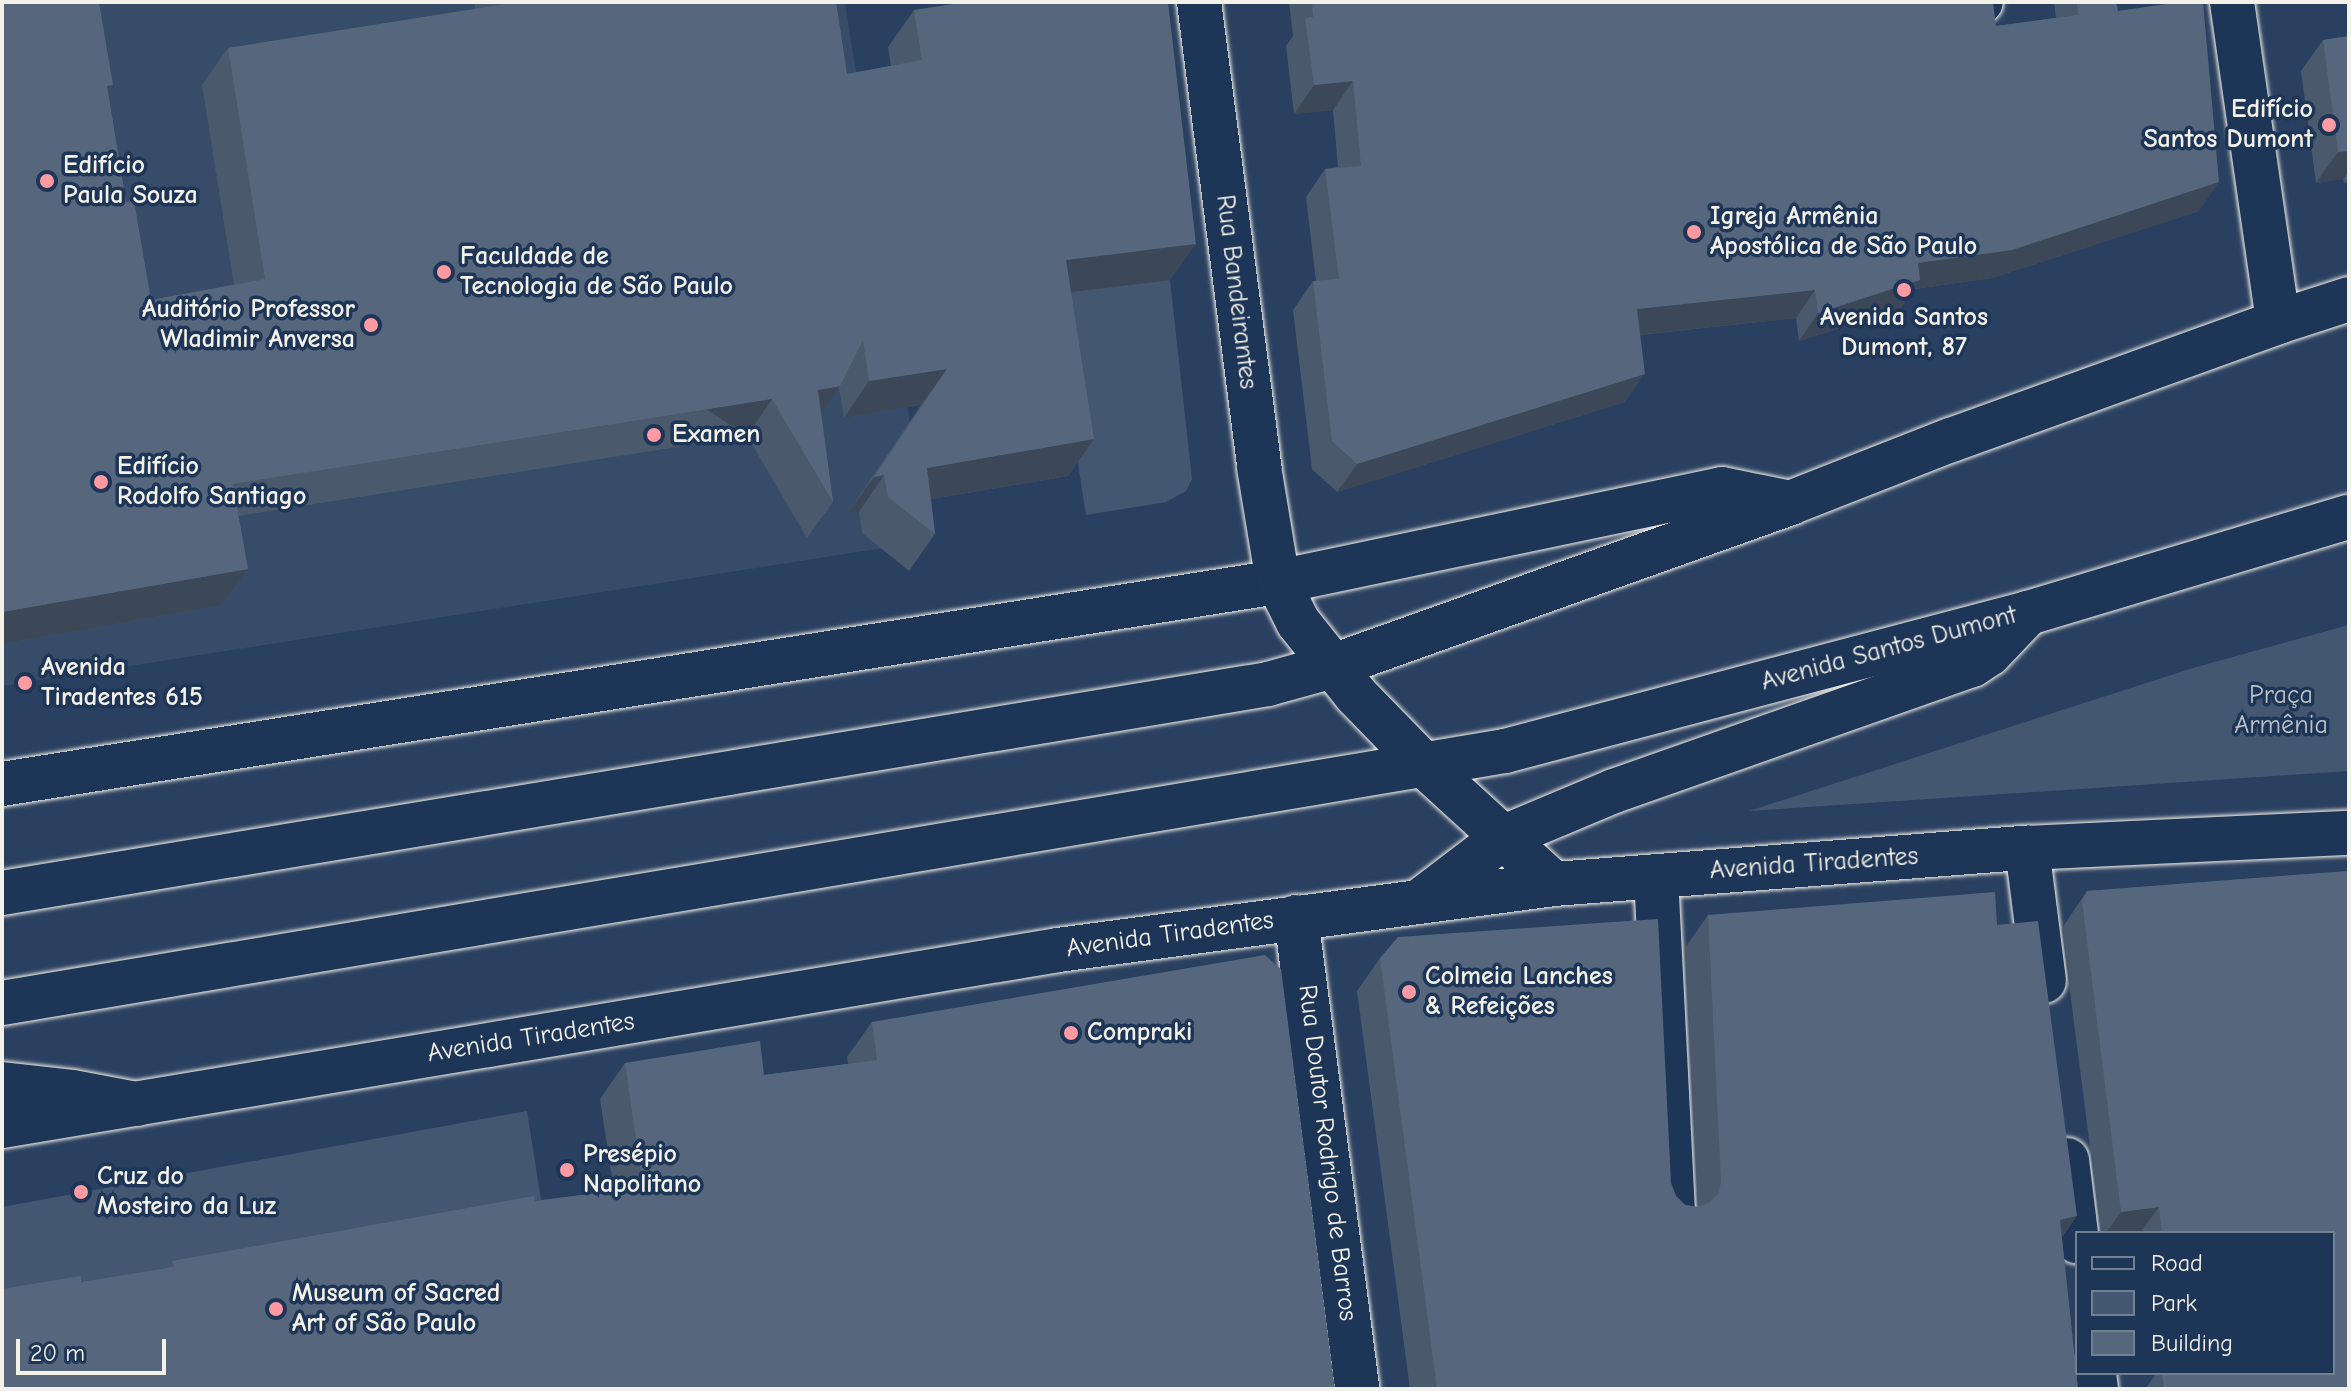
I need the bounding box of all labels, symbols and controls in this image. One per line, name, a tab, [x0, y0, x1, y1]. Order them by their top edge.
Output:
place label: Edifício Santos Dumont	[2143, 94, 2313, 156]
marker: Edifício Santos Dumont	[2320, 116, 2338, 134]
place label: Edifício Paula Souza	[63, 150, 198, 212]
marker: Edifício Paula Souza	[38, 172, 56, 190]
street label: Rua Bandeirantes	[1209, 193, 1263, 391]
place label: Igreja Armênia Apostólica de São Paulo	[1710, 201, 1977, 262]
marker: Igreja Armênia Apostólica de São Paulo	[1685, 223, 1703, 241]
place label: Faculdade de Tecnologia de São Paulo	[460, 241, 733, 302]
marker: Faculdade de Tecnologia de São Paulo	[435, 263, 453, 281]
marker: Avenida Santos Dumont, 87	[1895, 281, 1913, 299]
place label: Auditório Professor Wladimir Anversa	[142, 294, 355, 356]
place label: Avenida Santos Dumont, 87	[1820, 302, 1988, 364]
marker: Auditório Professor Wladimir Anversa	[362, 316, 380, 334]
place label: Examen	[672, 419, 760, 451]
marker: Examen	[643, 424, 665, 446]
place label: Edifício Rodolfo Santiago	[117, 451, 307, 512]
marker: Edifício Rodolfo Santiago	[92, 473, 110, 491]
street label: Avenida Santos Dumont	[1758, 600, 2020, 698]
place label: Avenida Tiradentes 615	[41, 652, 203, 714]
marker: Avenida Tiradentes 615	[16, 674, 34, 692]
park label: Praça Armênia	[2234, 680, 2328, 742]
street label: Avenida Tiradentes	[1709, 841, 1919, 887]
street label: Avenida Tiradentes	[1064, 905, 1276, 965]
place label: Colmeia Lanches & Refeições	[1425, 961, 1613, 1022]
street label: Rua Doutor Rodrigo de Barros	[1291, 983, 1363, 1323]
marker: Colmeia Lanches & Refeições	[1400, 983, 1418, 1001]
street label: Avenida Tiradentes	[425, 1006, 637, 1070]
place label: Compraki	[1087, 1017, 1192, 1049]
marker: Compraki	[1062, 1024, 1080, 1042]
place label: Presépio Napolitano	[583, 1139, 701, 1200]
place label: Cruz do Mosteiro da Luz	[97, 1161, 276, 1222]
marker: Presépio Napolitano	[558, 1161, 576, 1179]
marker: Cruz do Mosteiro da Luz	[72, 1183, 90, 1201]
legend	[2075, 1231, 2335, 1375]
text: Road	[2151, 1249, 2203, 1277]
place label: Museum of Sacred Art of São Paulo	[292, 1278, 500, 1340]
text: Park	[2151, 1289, 2197, 1317]
marker: Museum of Sacred Art of São Paulo	[267, 1300, 285, 1318]
scale bar	[20, 1323, 170, 1373]
text: Building	[2151, 1329, 2233, 1357]
text: 20 m	[30, 1339, 85, 1367]

